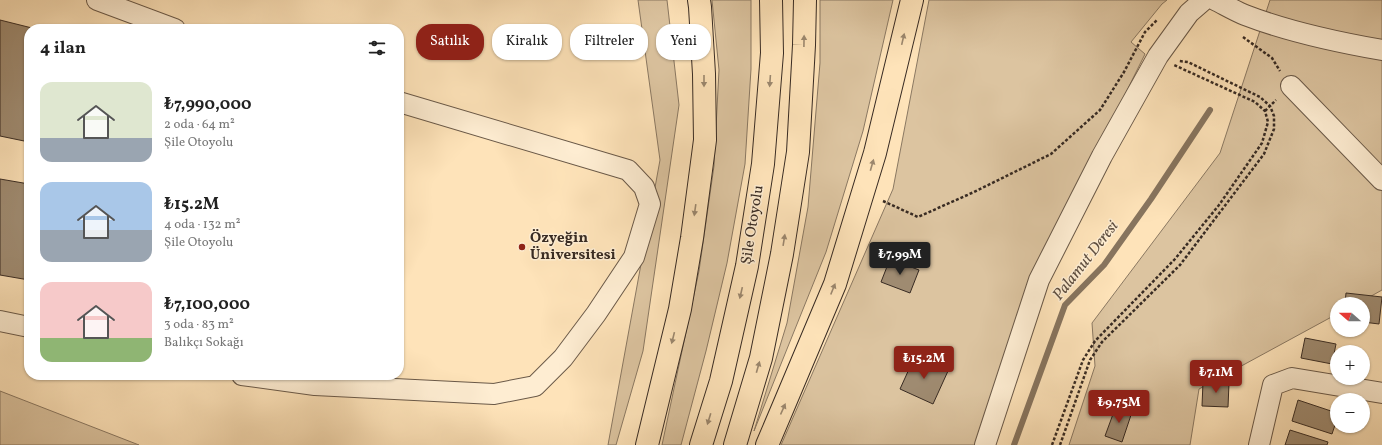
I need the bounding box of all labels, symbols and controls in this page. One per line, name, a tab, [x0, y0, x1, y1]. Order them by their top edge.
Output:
chip: Satılık	[416, 24, 484, 60]
chip: Kiralık	[492, 24, 562, 60]
chip: Filtreler	[570, 24, 648, 60]
chip: Yeni	[656, 24, 711, 60]
one-way arrow	[901, 33, 907, 46]
one-way arrow	[801, 34, 807, 47]
text: 4 ilan	[40, 37, 86, 60]
icon: filters	[366, 37, 388, 59]
one-way arrow	[701, 75, 707, 88]
one-way arrow	[766, 75, 773, 87]
text: ₺7,990,000	[164, 93, 252, 116]
icon: home	[72, 98, 120, 146]
text: 2 oda · 64 m²	[164, 116, 235, 134]
text: Şile Otoyolu	[164, 134, 233, 152]
one-way arrow	[869, 159, 875, 171]
street label: Şile Otoyolu	[736, 184, 770, 266]
text: ₺15.2M	[164, 193, 219, 216]
icon: home	[72, 198, 120, 246]
one-way arrow	[692, 204, 698, 216]
text: 4 oda · 132 m²	[164, 216, 240, 234]
water label: Palamut Deresi	[1048, 216, 1125, 305]
place label: Özyeğin Üniversitesi	[530, 228, 616, 266]
text: Şile Otoyolu	[164, 234, 233, 252]
one-way arrow	[781, 234, 787, 246]
marker: Özyeğin Üniversitesi	[517, 242, 527, 252]
pin: ₺7.99M	[867, 242, 933, 276]
text: ₺7.99M	[878, 246, 922, 264]
one-way arrow	[830, 283, 836, 295]
one-way arrow	[737, 287, 743, 299]
text: ₺7,100,000	[164, 293, 250, 316]
north arrow	[1330, 297, 1370, 337]
map controls	[1330, 297, 1370, 433]
icon: home	[72, 298, 120, 346]
text: 3 oda · 83 m²	[164, 316, 234, 334]
one-way arrow	[670, 332, 676, 344]
text: Balıkçı Sokağı	[164, 334, 244, 352]
button: +	[1330, 345, 1370, 385]
pin: ₺15.2M	[891, 346, 957, 380]
text: ₺15.2M	[903, 350, 945, 368]
pin: ₺7.1M	[1188, 360, 1244, 394]
one-way arrow	[755, 361, 761, 373]
text: ₺7.1M	[1199, 364, 1233, 382]
pin: ₺9.75M	[1086, 390, 1152, 424]
button: −	[1330, 393, 1370, 433]
text: ₺9.75M	[1097, 394, 1141, 412]
one-way arrow	[780, 403, 786, 415]
one-way arrow	[706, 413, 712, 425]

